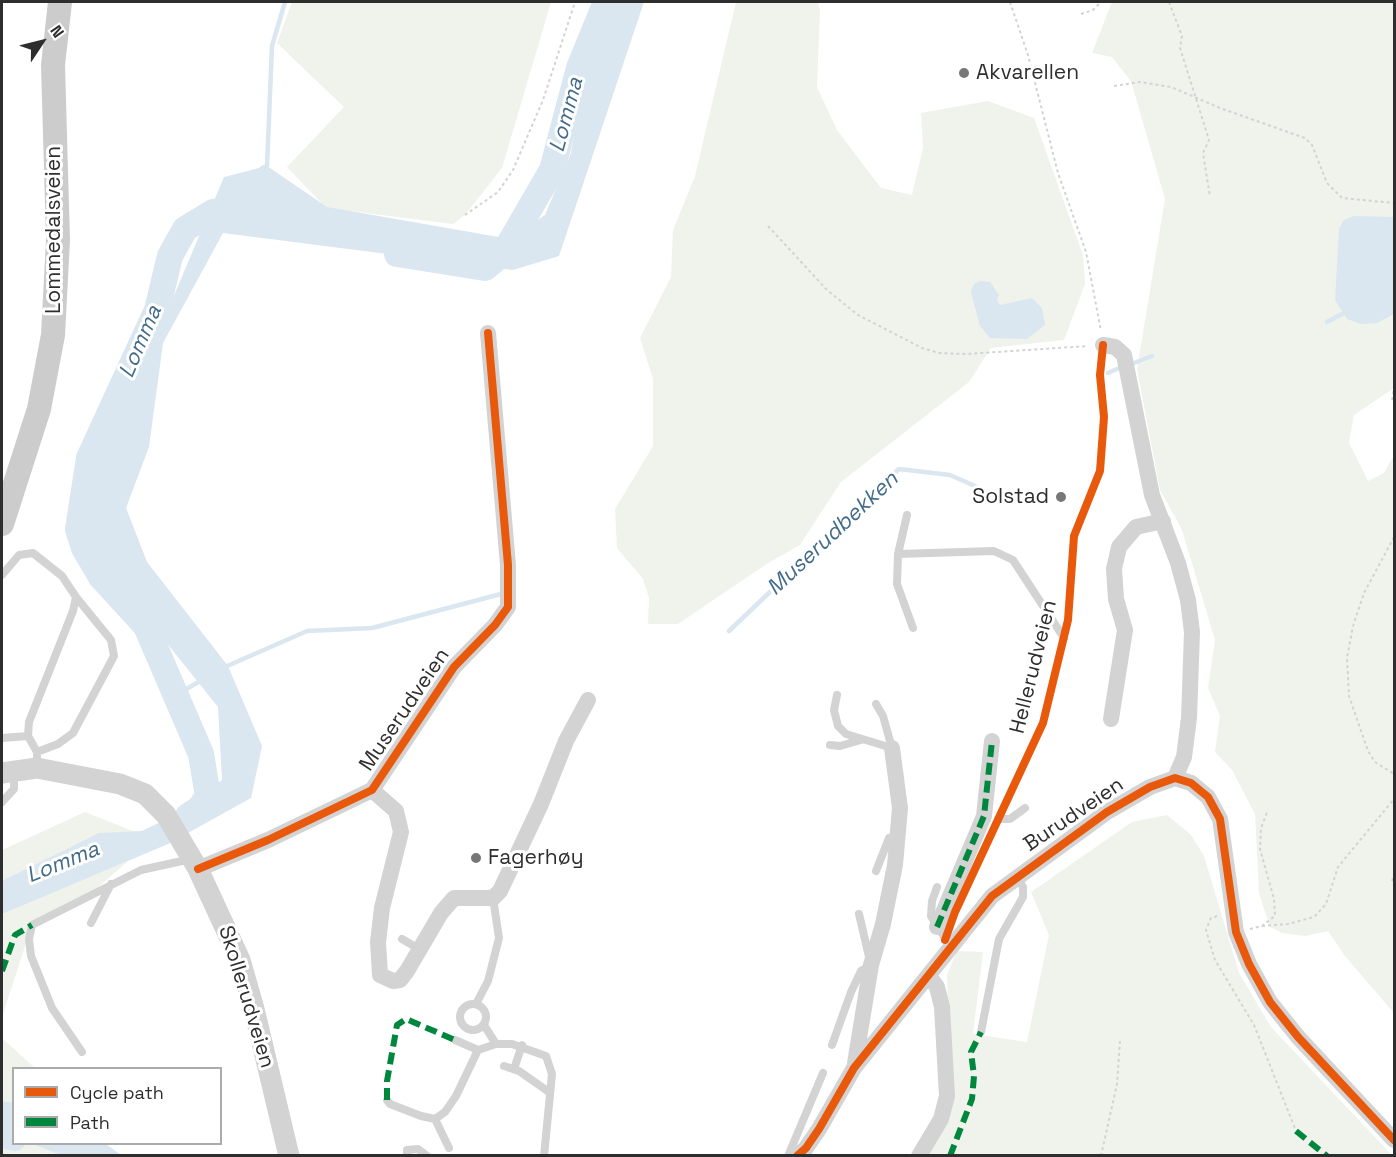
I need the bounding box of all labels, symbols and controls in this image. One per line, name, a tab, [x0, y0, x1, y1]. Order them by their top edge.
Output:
north arrow	[12, 12, 72, 72]
text: N	[45, 21, 69, 42]
place label: Akvarellen	[976, 60, 1079, 86]
marker: Akvarellen	[957, 66, 971, 80]
water label: Lomma	[544, 75, 590, 155]
street label: Lommedalsveien	[41, 146, 67, 314]
water label: Lomma	[114, 302, 168, 382]
water label: Muserudbekken	[762, 466, 904, 602]
place label: Solstad	[972, 484, 1049, 510]
marker: Solstad	[1054, 490, 1068, 504]
street label: Hellerudveien	[1005, 597, 1063, 737]
street label: Muserudveien	[355, 644, 455, 776]
street label: Burudveien	[1019, 772, 1129, 858]
water label: Lomma	[23, 837, 103, 889]
place label: Fagerhøy	[488, 845, 584, 871]
marker: Fagerhøy	[469, 851, 483, 865]
street label: Skollerudveien	[212, 923, 280, 1071]
legend	[12, 1067, 222, 1145]
text: Cycle path	[70, 1081, 164, 1104]
text: Path	[70, 1111, 110, 1134]

